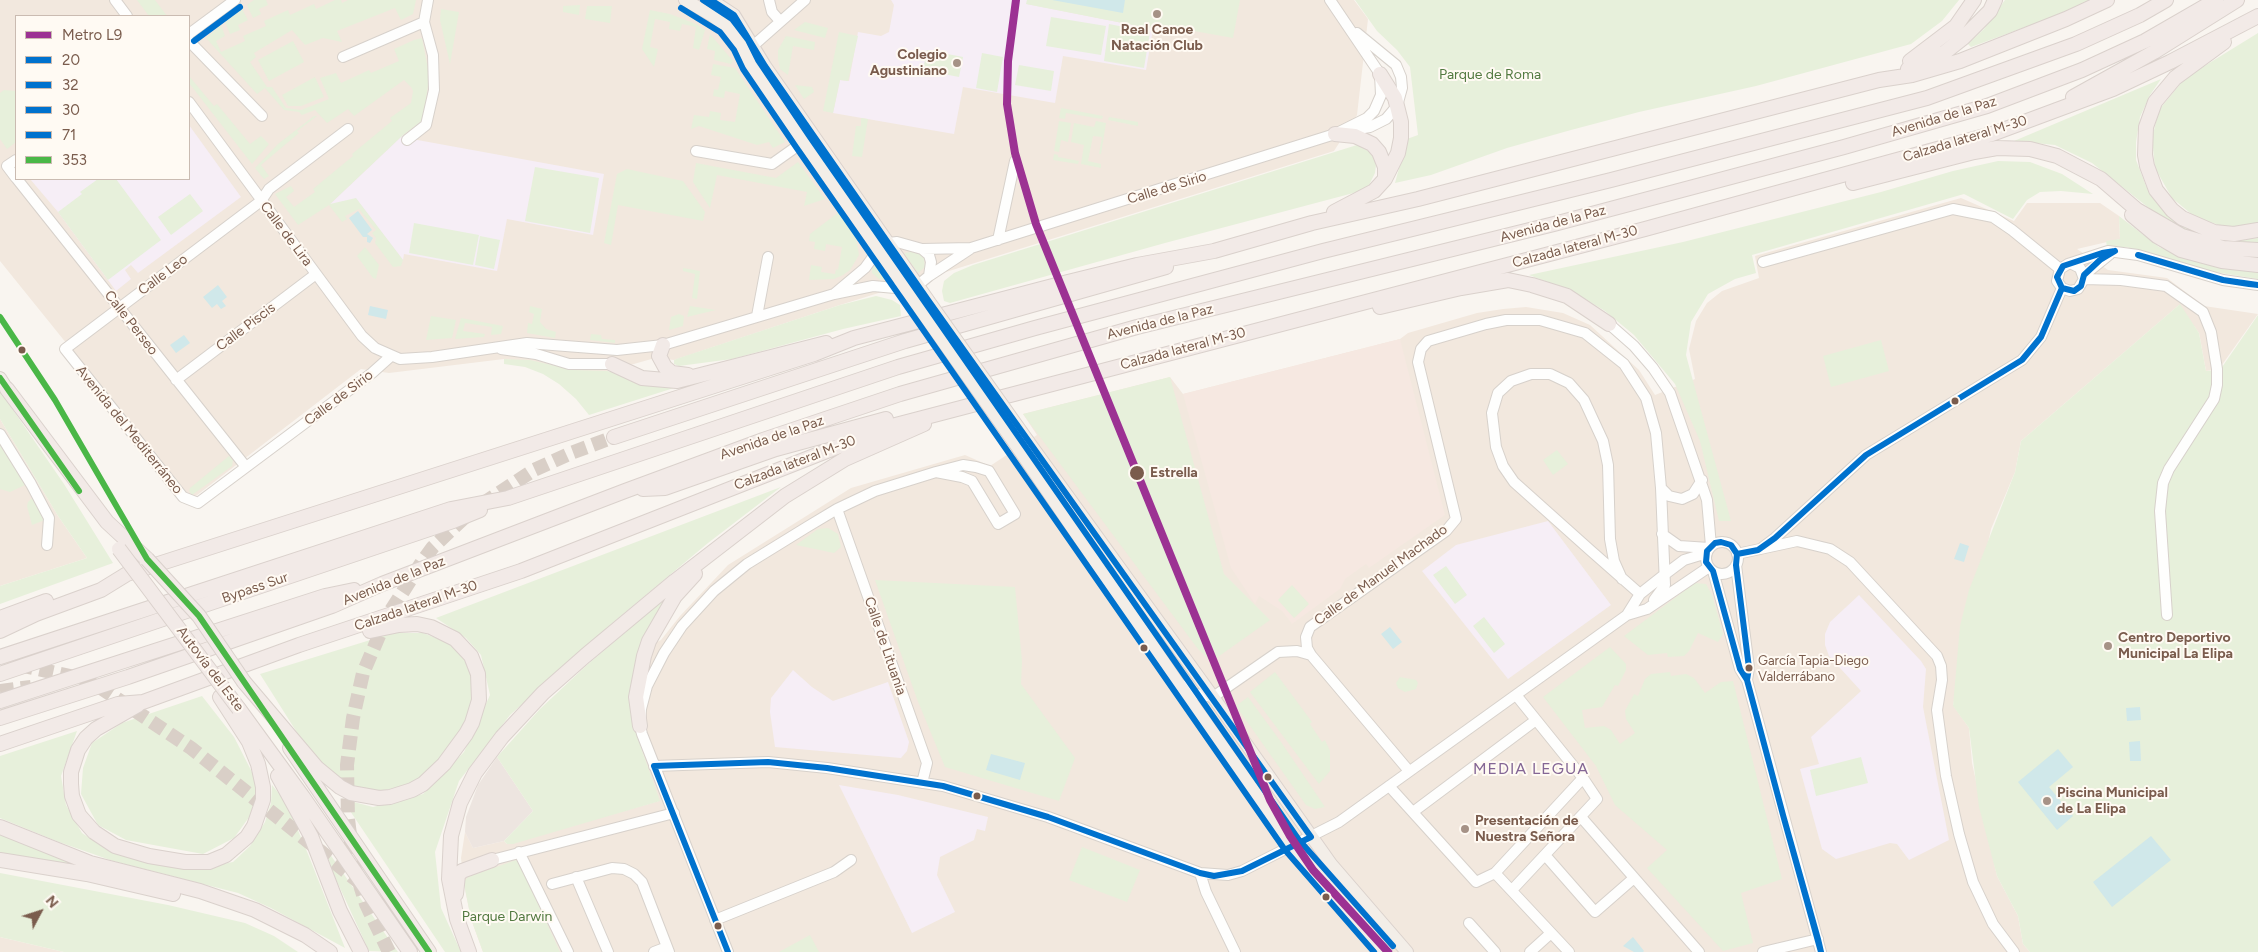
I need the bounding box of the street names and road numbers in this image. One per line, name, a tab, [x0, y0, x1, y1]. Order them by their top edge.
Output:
street label: Avenida de la Paz	[1889, 93, 1999, 141]
street label: Calzada lateral M-30	[1901, 112, 2029, 166]
street label: Calle de Sirio	[1125, 168, 1209, 208]
street label: Calle de Lira	[256, 199, 316, 269]
street label: Avenida de la Paz	[1498, 202, 1608, 246]
street label: Calzada lateral M-30	[1511, 222, 1639, 272]
street label: Calle Leo	[135, 251, 191, 299]
street label: Calle Perseo	[101, 287, 161, 359]
street label: Calle Piscis	[213, 299, 279, 355]
street label: Avenida de la Paz	[1105, 301, 1215, 343]
street label: Calzada lateral M-30	[1119, 324, 1247, 374]
street label: Avenida del Mediterráneo	[72, 362, 186, 498]
street label: Calle de Sirio	[301, 367, 377, 429]
street label: Avenida de la Paz	[718, 412, 826, 464]
street label: Calzada lateral M-30	[732, 432, 858, 494]
street label: Calle de Manuel Machado	[1311, 521, 1451, 629]
street label: Avenida de la Paz	[340, 553, 448, 609]
street label: Bypass Sur	[220, 569, 290, 607]
street label: Calzada lateral M-30	[352, 577, 480, 635]
street label: Calle de Lituania	[860, 595, 910, 697]
street label: Autovía del Este	[173, 623, 247, 715]

